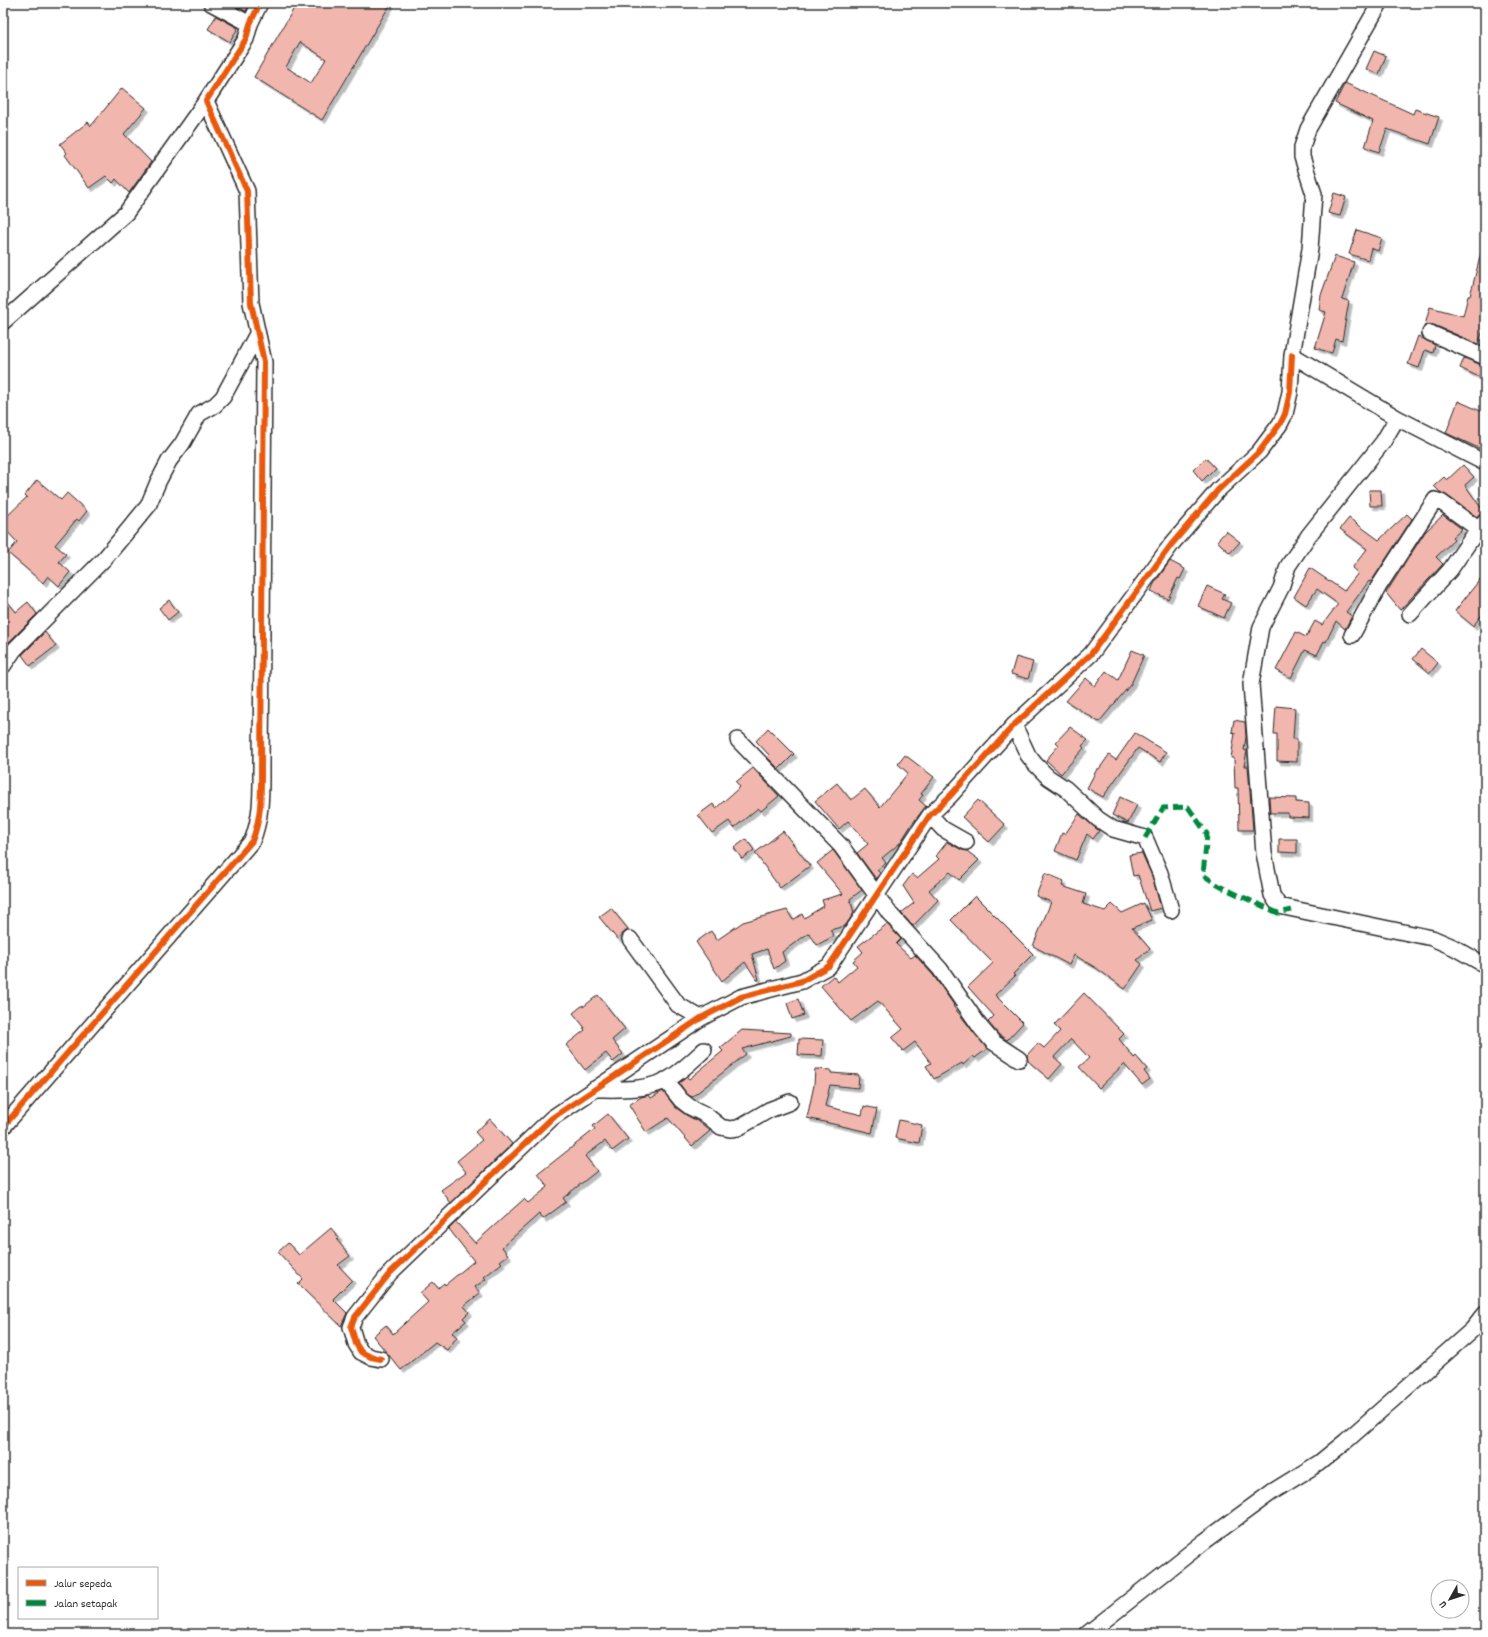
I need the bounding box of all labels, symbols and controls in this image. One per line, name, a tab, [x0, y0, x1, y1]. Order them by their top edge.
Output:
legend	[18, 1567, 158, 1619]
text: Jalur sepeda	[54, 1576, 112, 1593]
north arrow	[1430, 1579, 1470, 1619]
text: Jalan setapak	[54, 1596, 117, 1613]
text: U	[1436, 1597, 1452, 1611]

